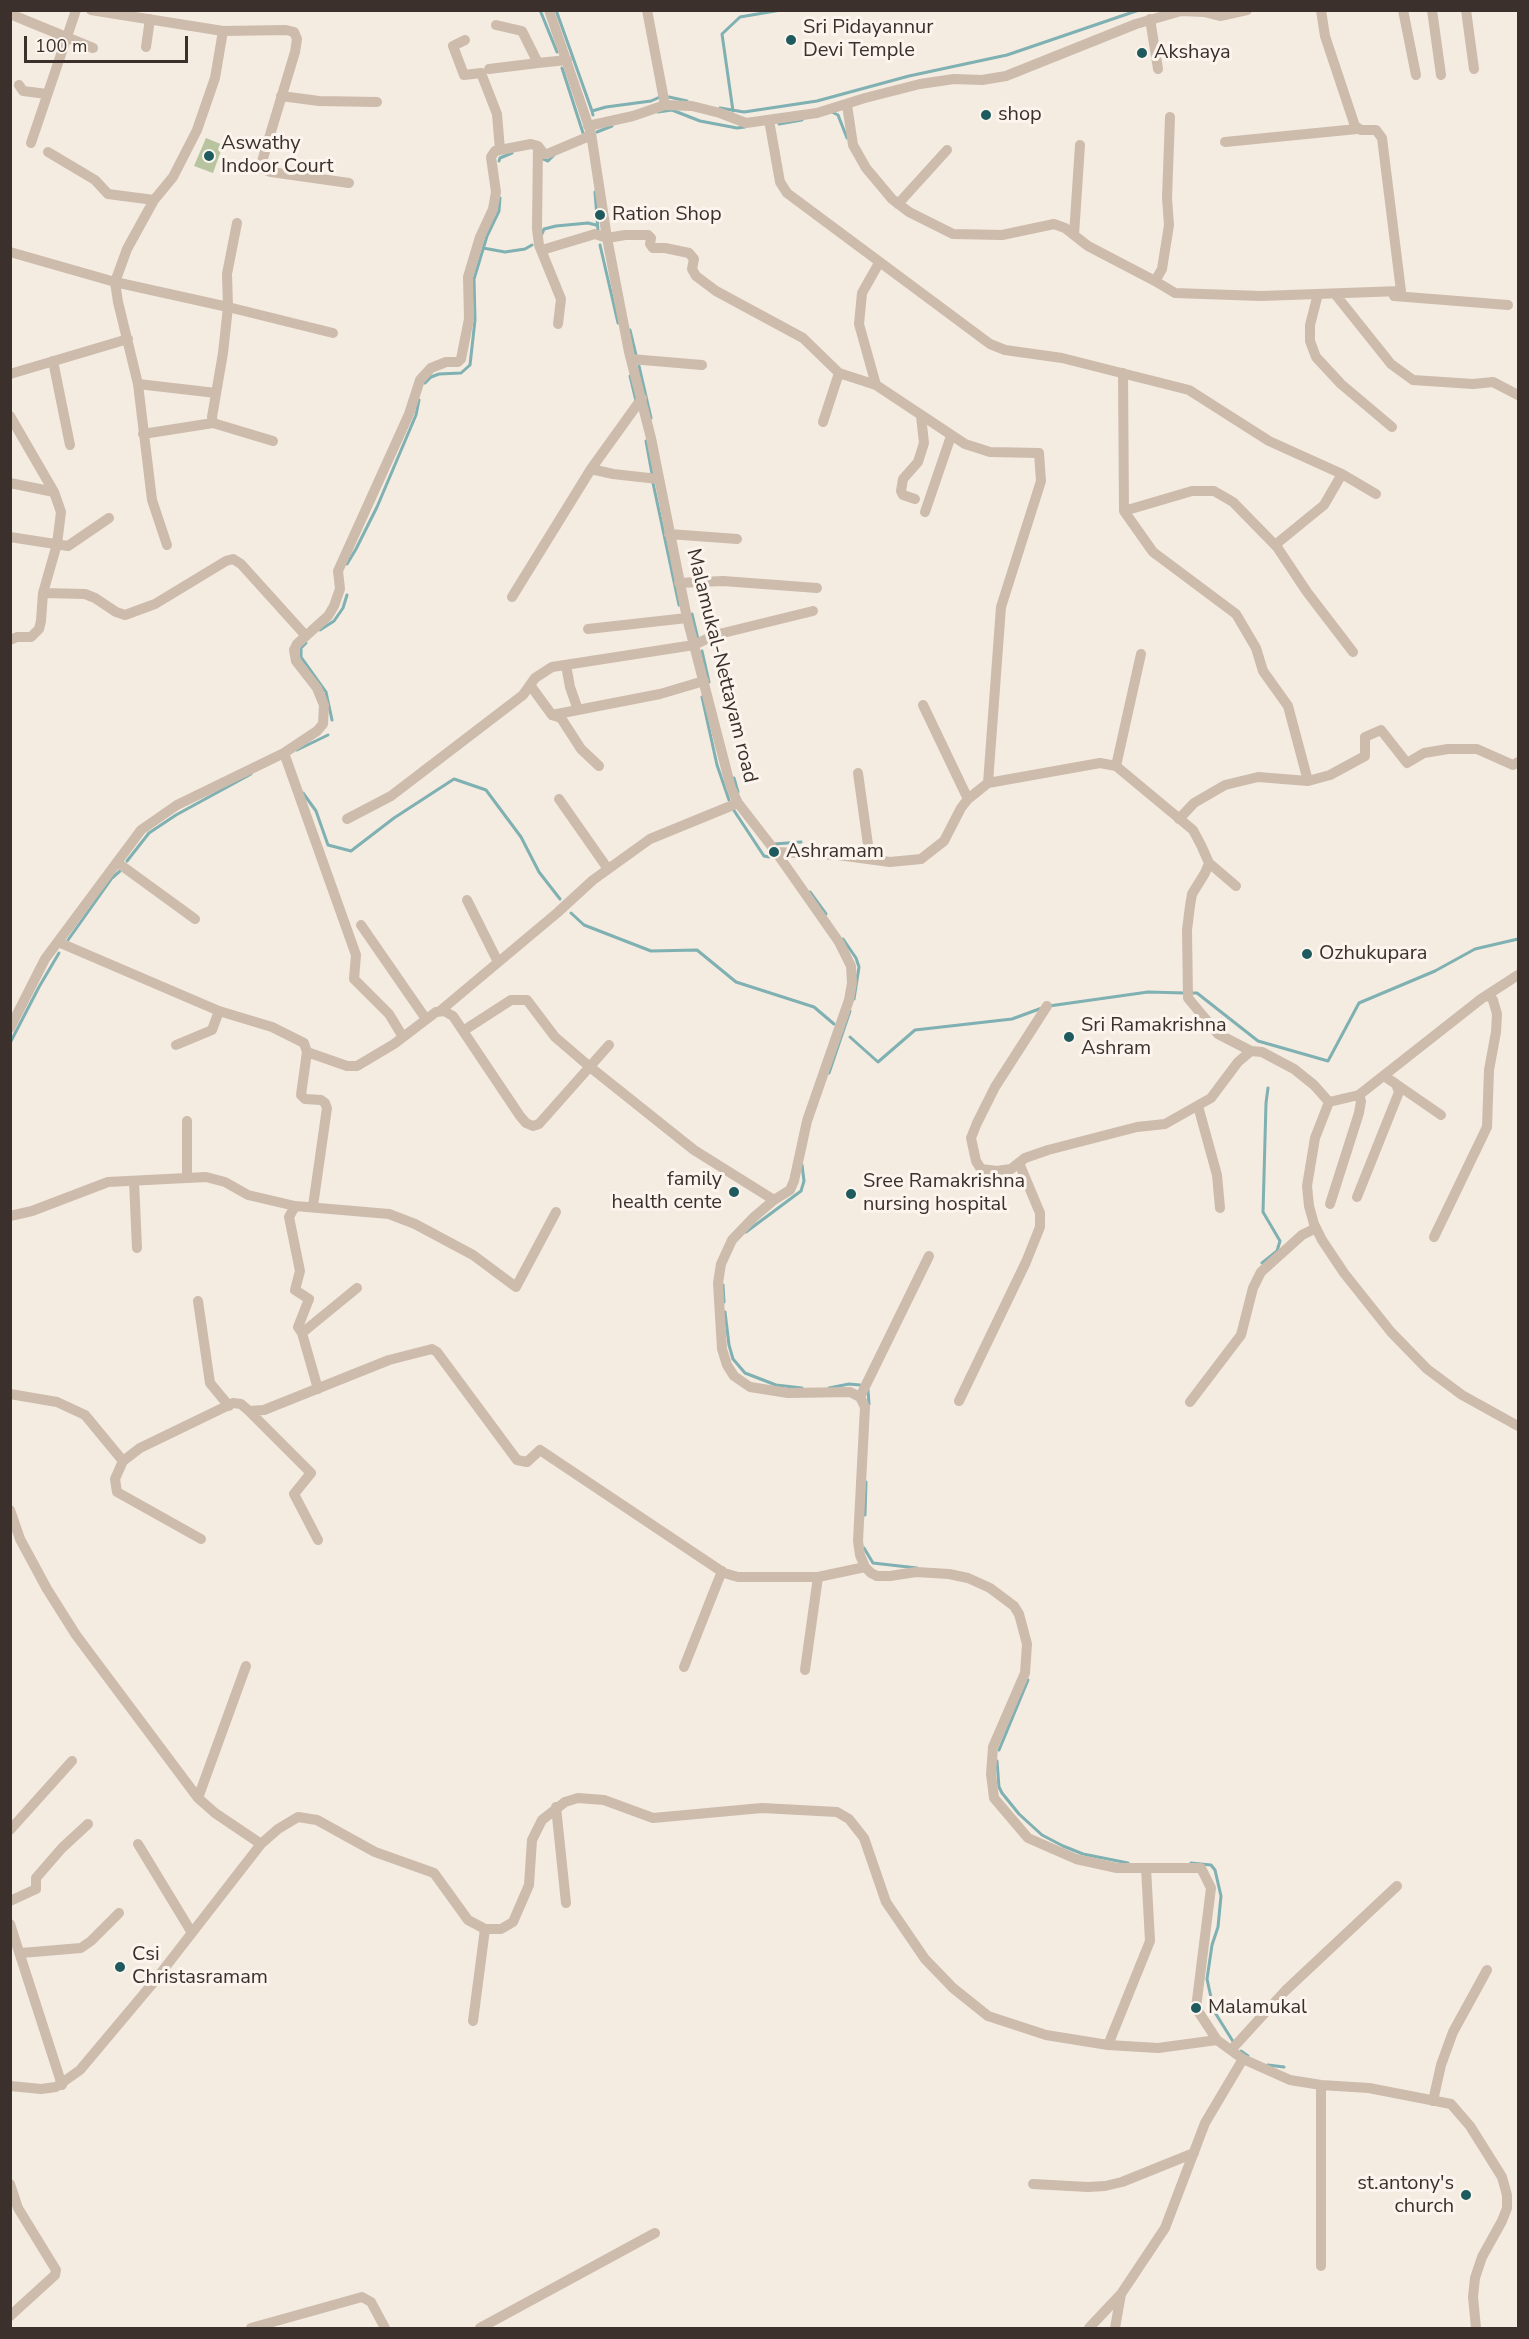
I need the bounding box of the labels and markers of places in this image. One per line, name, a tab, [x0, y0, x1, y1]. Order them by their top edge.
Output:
place label: Sri Pidayannur Devi Temple	[803, 16, 933, 63]
marker: Sri Pidayannur Devi Temple	[784, 33, 798, 47]
place label: Akshaya	[1154, 41, 1231, 65]
marker: Akshaya	[1135, 46, 1149, 60]
place label: shop	[998, 103, 1042, 127]
marker: shop	[979, 108, 993, 122]
place label: Aswathy Indoor Court	[221, 132, 333, 179]
marker: Aswathy Indoor Court	[202, 149, 216, 163]
place label: Ration Shop	[612, 203, 722, 227]
marker: Ration Shop	[593, 208, 607, 222]
place label: Ashramam	[786, 840, 884, 864]
marker: Ashramam	[767, 845, 781, 859]
place label: Ozhukupara	[1319, 942, 1427, 966]
marker: Ozhukupara	[1300, 947, 1314, 961]
place label: Sri Ramakrishna Ashram	[1081, 1014, 1227, 1061]
marker: Sri Ramakrishna Ashram	[1062, 1030, 1076, 1044]
place label: family health cente	[612, 1168, 722, 1215]
place label: Sree Ramakrishna nursing hospital	[863, 1170, 1025, 1217]
marker: family health cente	[727, 1185, 741, 1199]
marker: Sree Ramakrishna nursing hospital	[844, 1187, 858, 1201]
place label: Csi Christasramam	[132, 1943, 268, 1990]
marker: Csi Christasramam	[113, 1960, 127, 1974]
place label: Malamukal	[1208, 1996, 1307, 2020]
marker: Malamukal	[1189, 2001, 1203, 2015]
place label: st.antony's church	[1357, 2172, 1454, 2219]
marker: st.antony's church	[1459, 2188, 1473, 2202]

